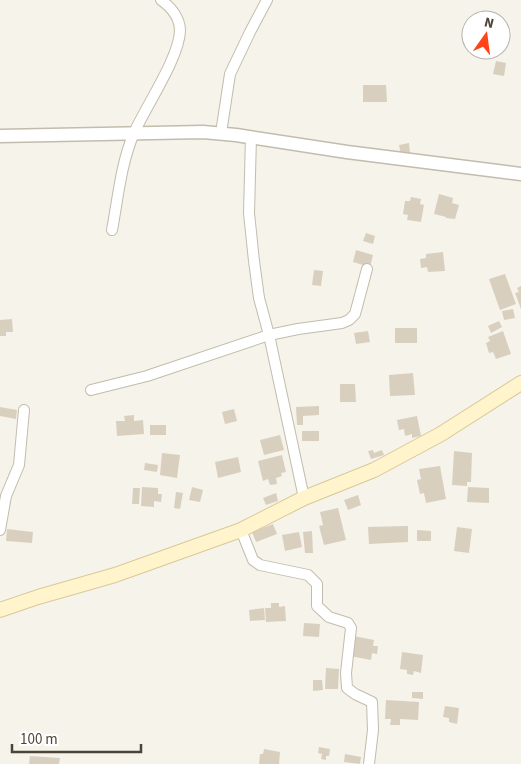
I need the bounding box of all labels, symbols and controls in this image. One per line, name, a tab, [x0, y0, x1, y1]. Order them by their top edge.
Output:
north arrow	[461, 10, 511, 60]
text: N	[482, 13, 496, 34]
scale bar	[12, 722, 141, 754]
text: 100 m	[20, 729, 58, 750]

